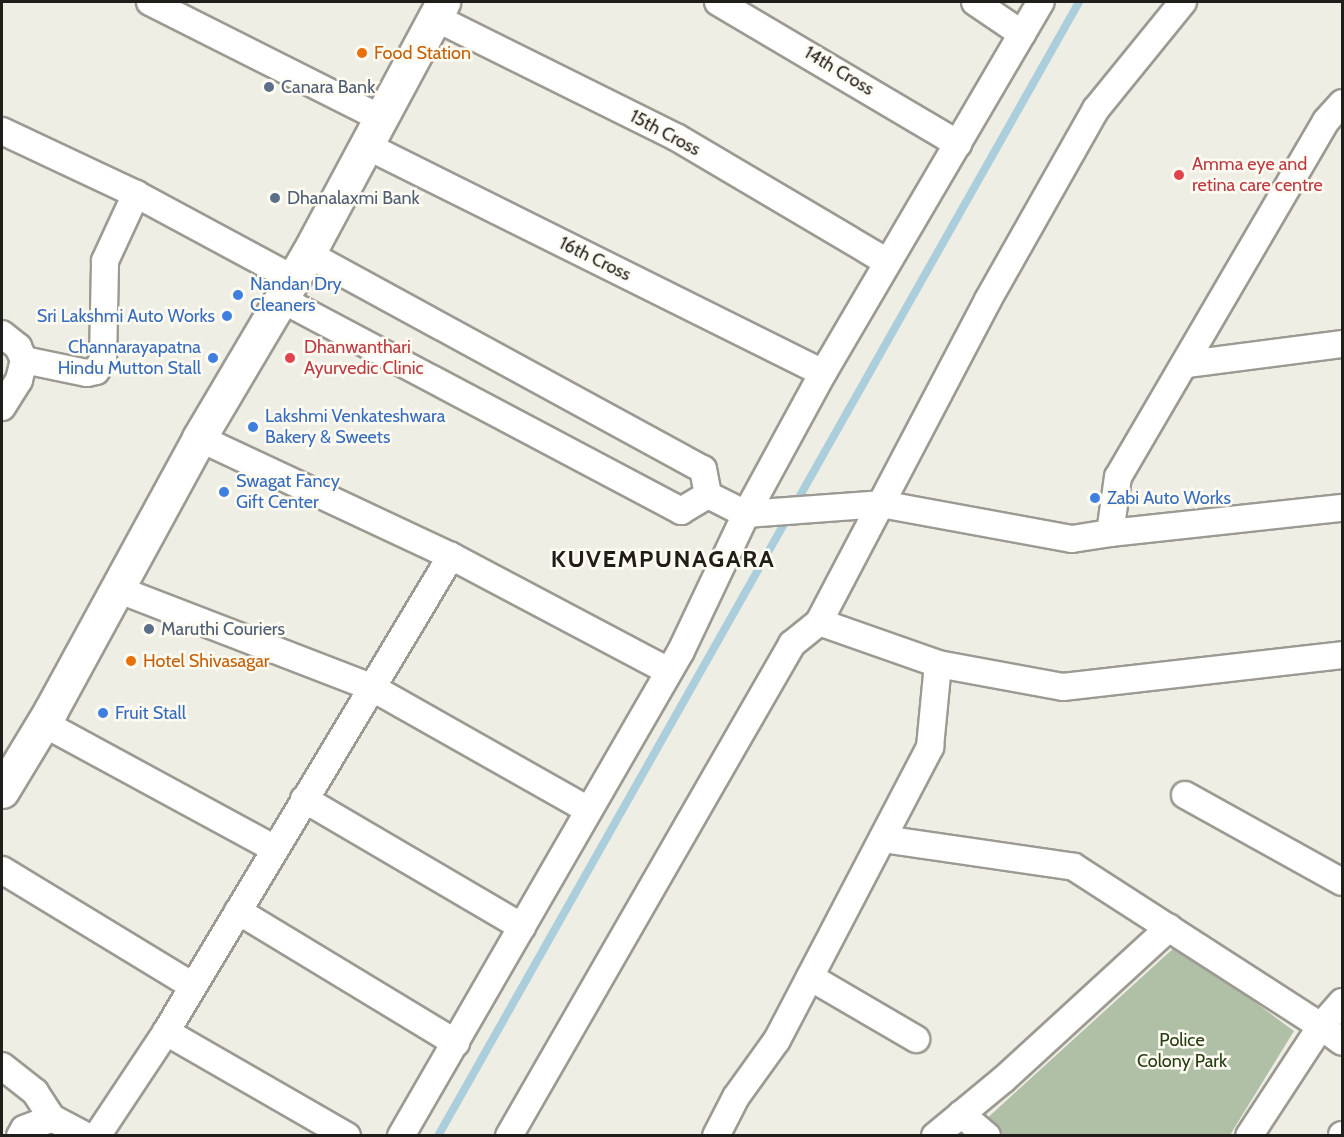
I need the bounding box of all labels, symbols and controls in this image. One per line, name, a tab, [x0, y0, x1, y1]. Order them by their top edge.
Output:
place label: Food Station	[374, 42, 471, 64]
street label: 14th Cross	[800, 42, 878, 100]
marker: Food Station	[355, 46, 369, 60]
place label: Canara Bank	[281, 76, 375, 98]
marker: Canara Bank	[262, 80, 276, 94]
street label: 15th Cross	[626, 105, 704, 161]
place label: Amma eye and retina care centre	[1192, 154, 1323, 196]
marker: Amma eye and retina care centre	[1170, 166, 1188, 184]
place label: Dhanalaxmi Bank	[287, 187, 420, 209]
marker: Dhanalaxmi Bank	[268, 191, 282, 205]
street label: 16th Cross	[556, 232, 634, 286]
place label: Nandan Dry Cleaners	[250, 274, 342, 316]
marker: Nandan Dry Cleaners	[231, 288, 245, 302]
place label: Sri Lakshmi Auto Works	[37, 305, 215, 327]
marker: Sri Lakshmi Auto Works	[220, 309, 234, 323]
place label: Channarayapatna Hindu Mutton Stall	[58, 337, 201, 380]
place label: Dhanwanthari Ayurvedic Clinic	[304, 337, 424, 380]
marker: Dhanwanthari Ayurvedic Clinic	[281, 349, 299, 367]
marker: Channarayapatna Hindu Mutton Stall	[206, 351, 220, 365]
place label: Lakshmi Venkateshwara Bakery & Sweets	[265, 406, 445, 448]
marker: Lakshmi Venkateshwara Bakery & Sweets	[246, 420, 260, 434]
place label: Swagat Fancy Gift Center	[236, 471, 340, 514]
marker: Swagat Fancy Gift Center	[217, 485, 231, 499]
place label: Zabi Auto Works	[1107, 487, 1231, 509]
marker: Zabi Auto Works	[1088, 491, 1102, 505]
district label: KUVEMPUNAGARA	[551, 545, 775, 573]
place label: Maruthi Couriers	[161, 618, 285, 640]
marker: Maruthi Couriers	[142, 622, 156, 636]
place label: Hotel Shivasagar	[143, 650, 269, 672]
marker: Hotel Shivasagar	[124, 654, 138, 668]
place label: Fruit Stall	[115, 702, 186, 724]
marker: Fruit Stall	[96, 706, 110, 720]
park label: Police Colony Park	[1137, 1030, 1227, 1072]

